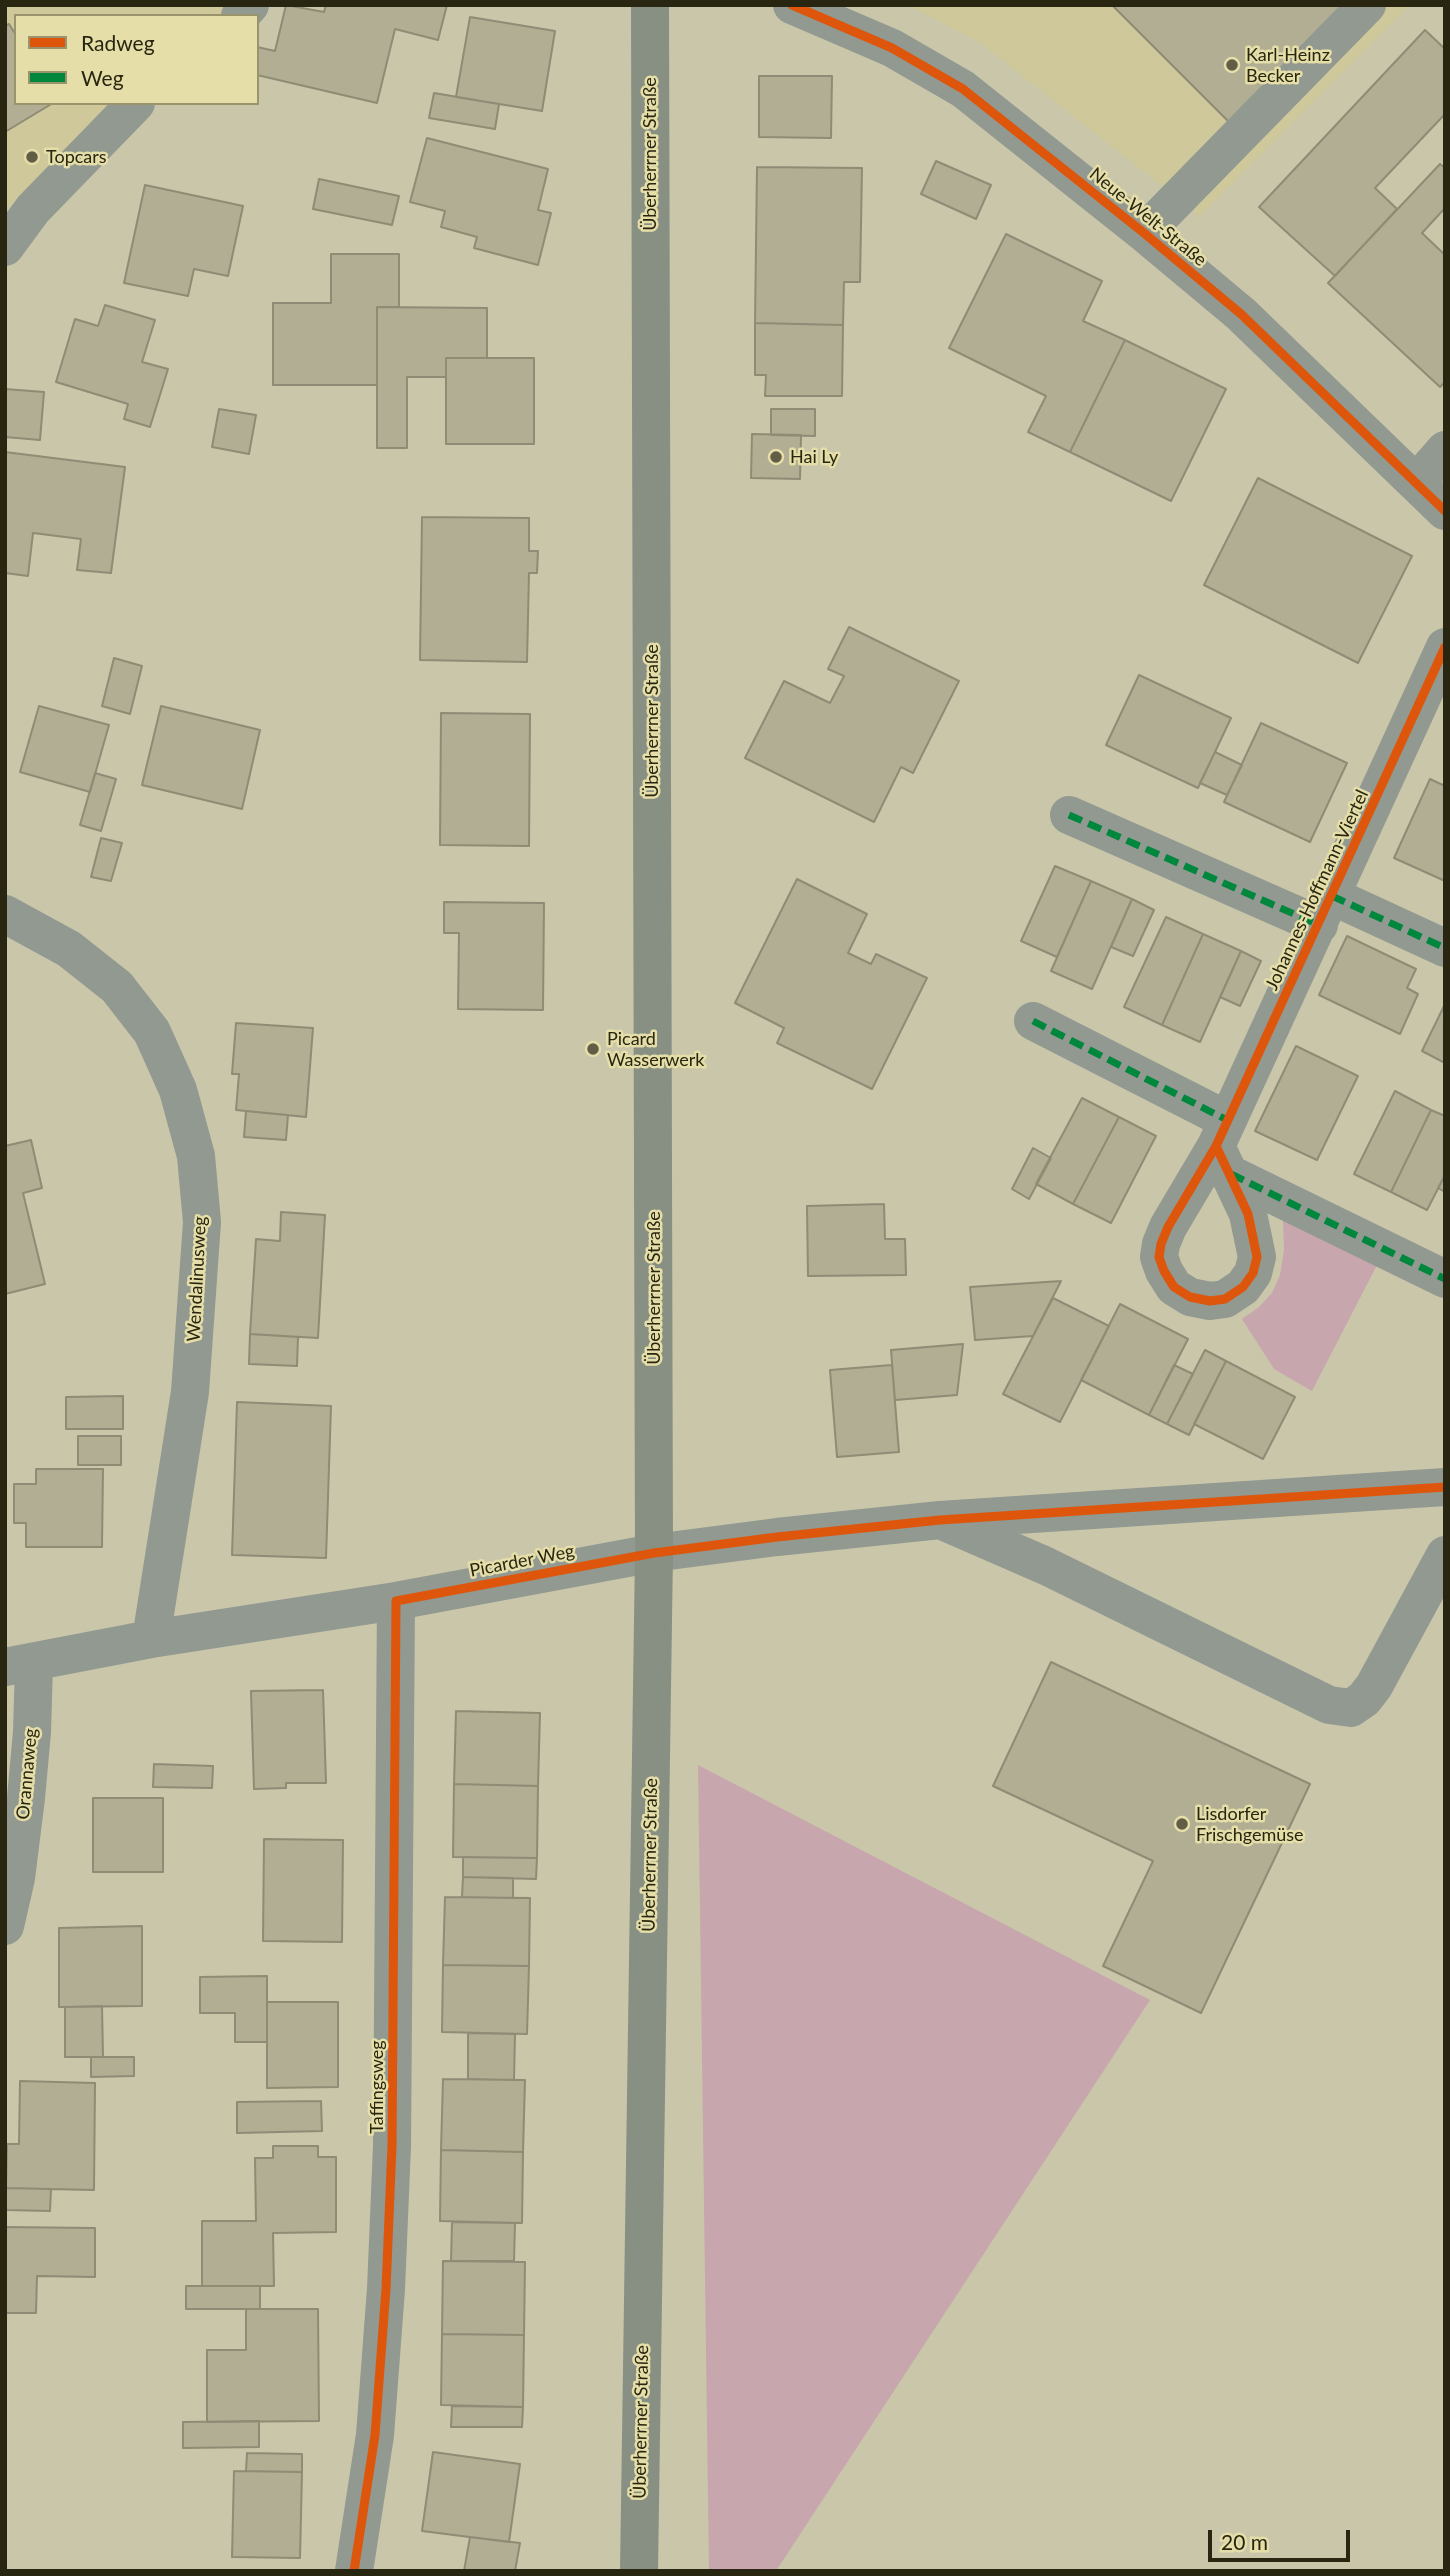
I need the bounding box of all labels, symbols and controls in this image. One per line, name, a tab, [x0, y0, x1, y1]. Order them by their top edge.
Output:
legend	[14, 14, 259, 105]
text: Radweg	[81, 30, 155, 55]
place label: Karl-Heinz Becker	[1246, 44, 1330, 86]
marker: Karl-Heinz Becker	[1224, 57, 1240, 73]
text: Weg	[81, 65, 124, 90]
street label: Überherrner Straße	[639, 77, 661, 231]
place label: Topcars	[46, 146, 107, 168]
marker: Topcars	[24, 149, 40, 165]
street label: Neue-Welt-Straße	[1085, 163, 1211, 271]
place label: Hai Ly	[790, 446, 838, 468]
marker: Hai Ly	[768, 449, 784, 465]
street label: Überherrner Straße	[641, 644, 663, 798]
street label: Johannes-Hoffmann-Viertel	[1261, 786, 1373, 994]
place label: Picard Wasserwerk	[607, 1028, 704, 1070]
marker: Picard Wasserwerk	[585, 1041, 601, 1057]
street label: Überherrner Straße	[643, 1211, 665, 1365]
street label: Wendalinusweg	[183, 1216, 211, 1342]
street label: Picarder Weg	[468, 1540, 576, 1582]
street label: Orannaweg	[12, 1728, 42, 1820]
street label: Überherrner Straße	[638, 1778, 662, 1932]
place label: Lisdorfer Frischgemüse	[1196, 1803, 1304, 1846]
marker: Lisdorfer Frischgemüse	[1174, 1816, 1190, 1832]
street label: Taffingsweg	[366, 2040, 388, 2134]
street label: Überherrner Straße	[629, 2345, 653, 2499]
scale bar	[1212, 2516, 1354, 2560]
text: 20 m	[1221, 2529, 1268, 2554]

